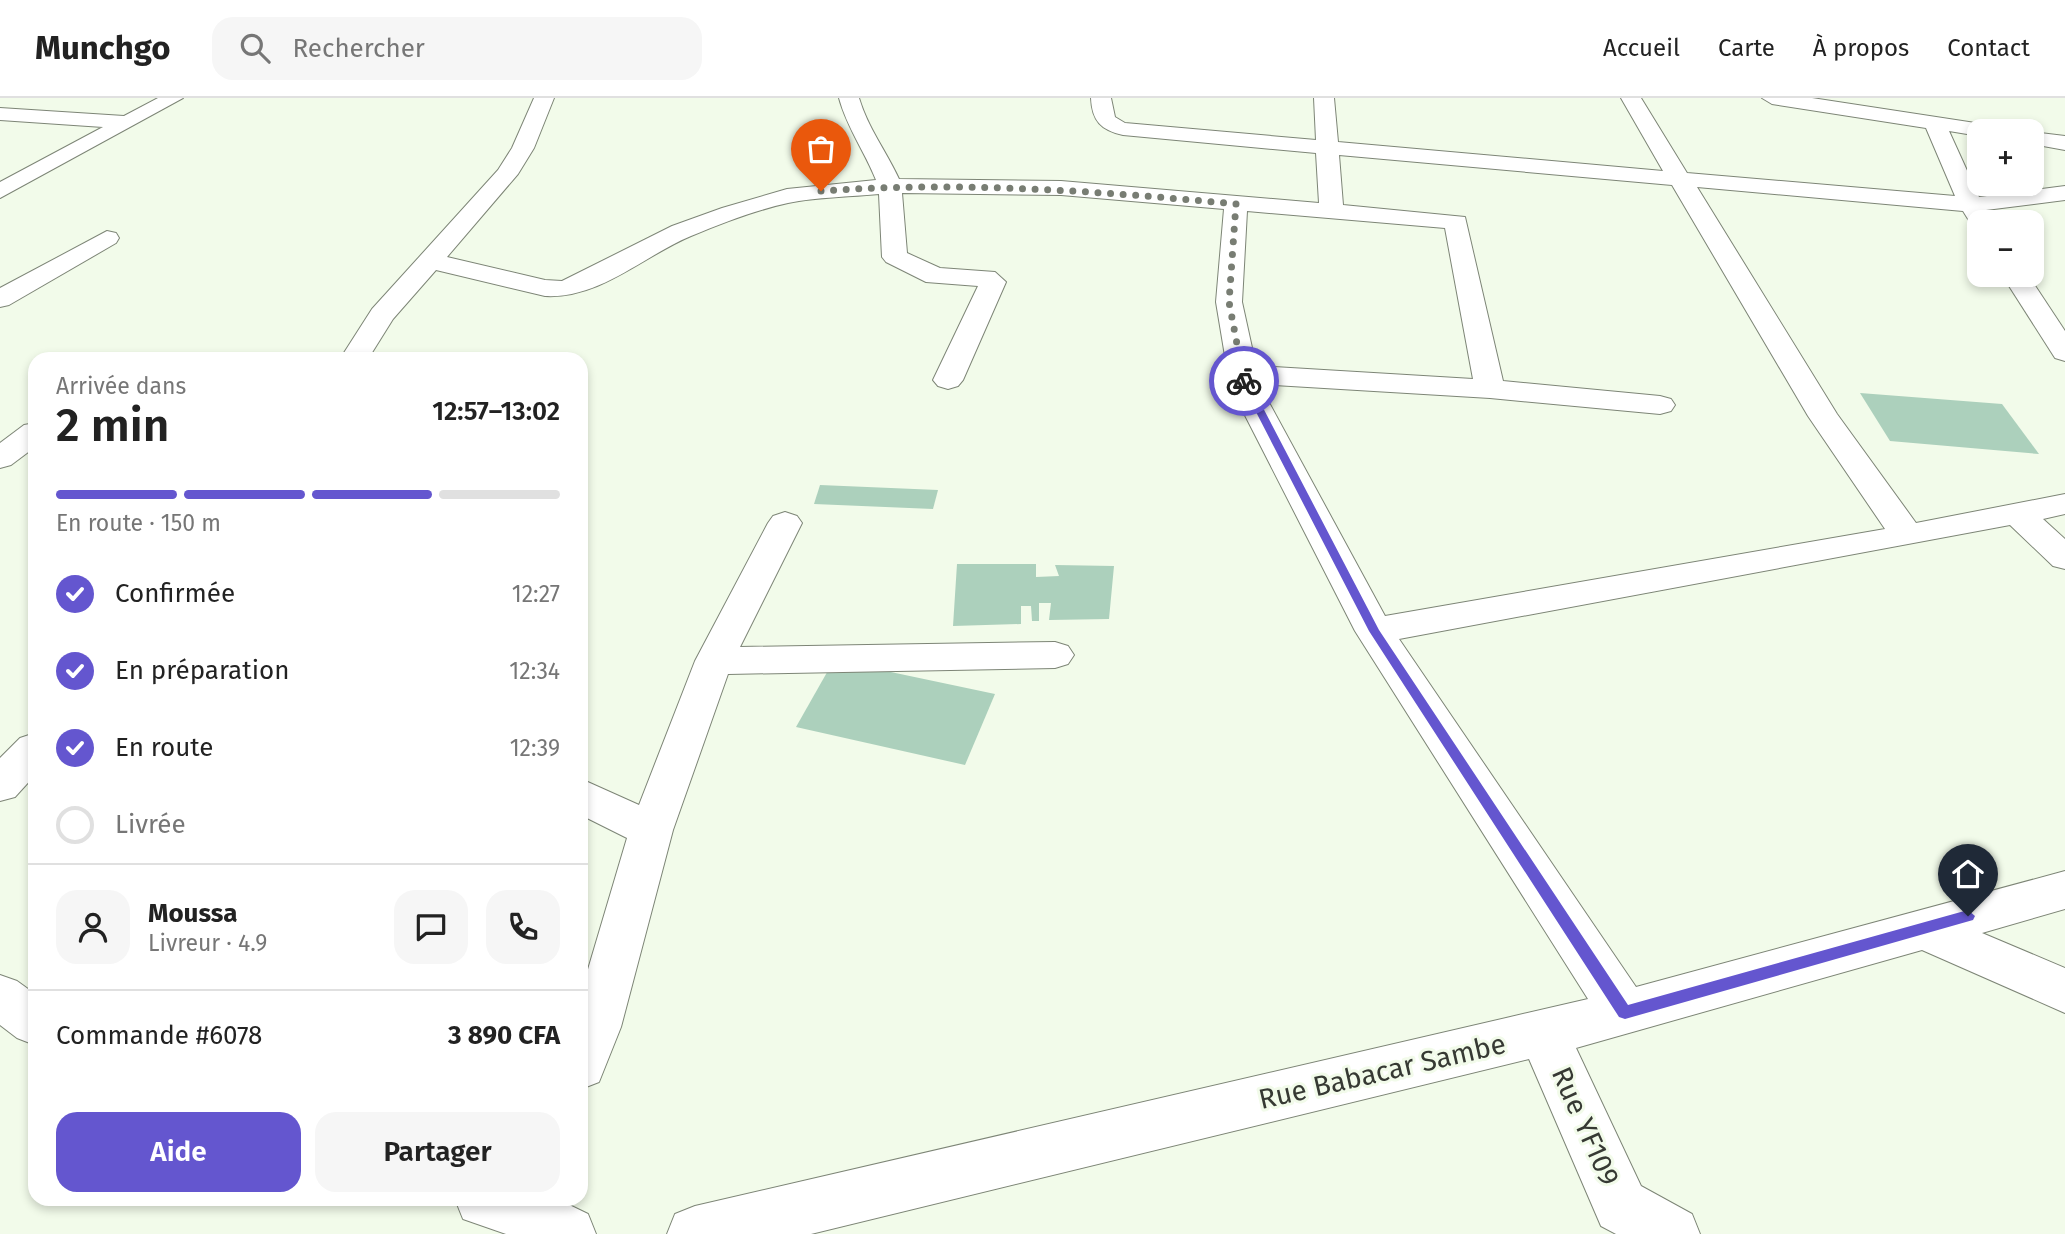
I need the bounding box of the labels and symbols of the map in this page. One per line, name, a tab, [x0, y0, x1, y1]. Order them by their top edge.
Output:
pin	[791, 119, 851, 191]
courier	[1209, 346, 1279, 416]
pin	[1938, 844, 1998, 916]
street label: Rue Babacar Sambe	[1255, 1027, 1509, 1116]
street label: Rue YF109	[1545, 1062, 1626, 1191]

